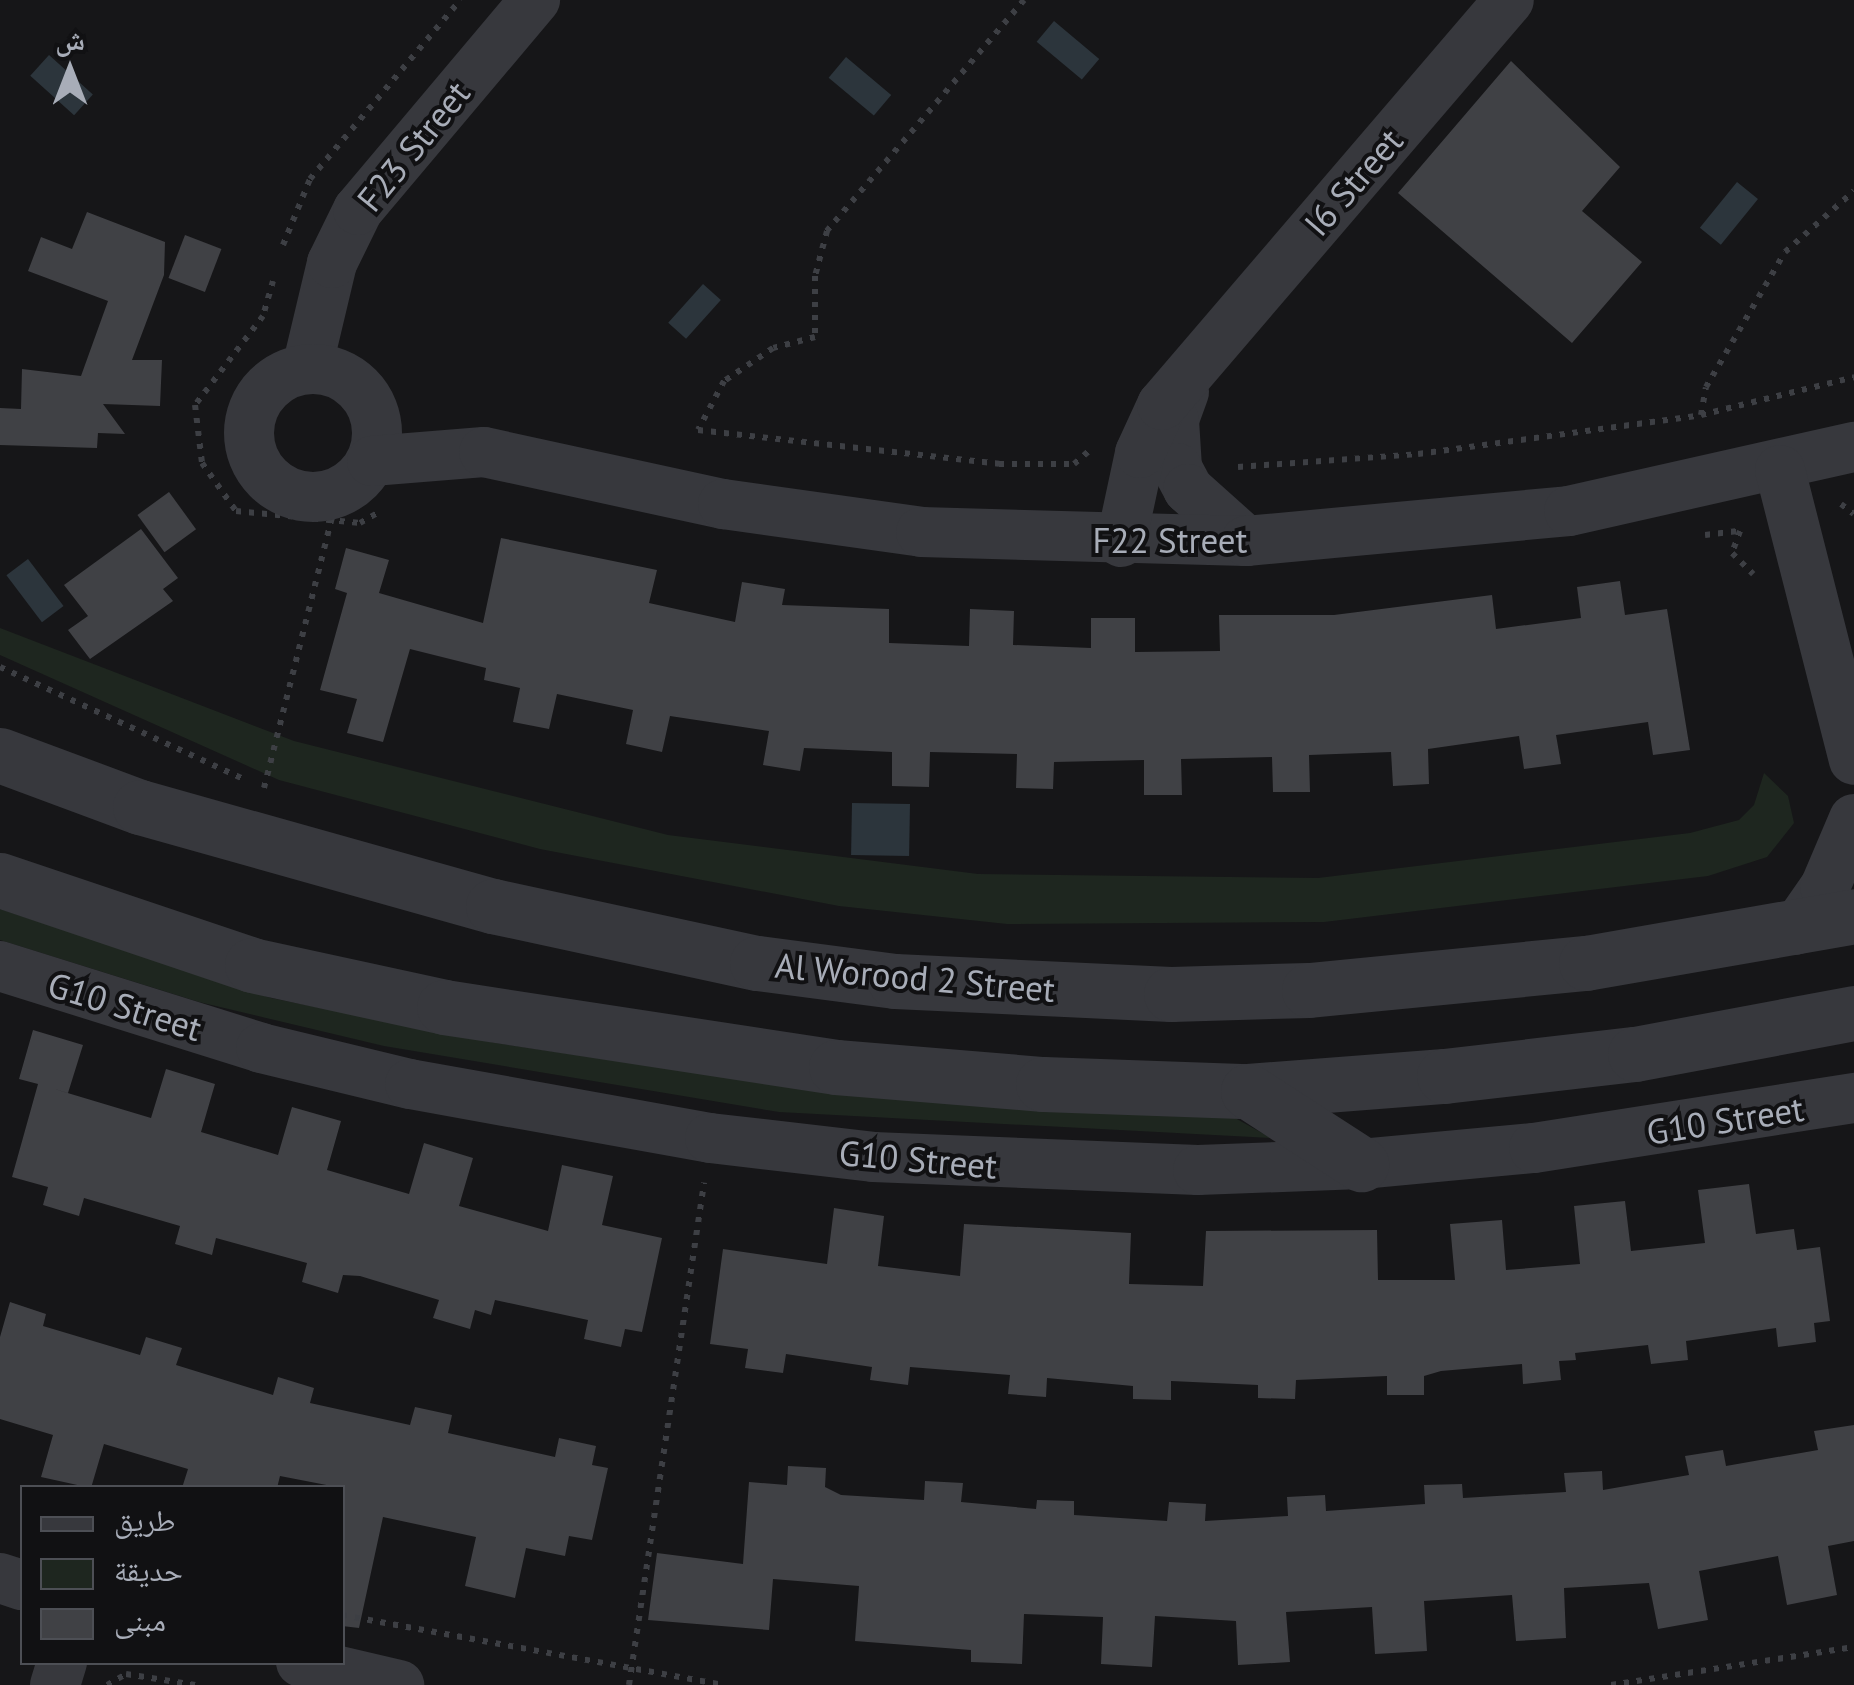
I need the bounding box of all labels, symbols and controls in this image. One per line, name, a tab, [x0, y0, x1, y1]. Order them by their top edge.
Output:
north arrow	[20, 20, 120, 120]
text: ش	[55, 21, 85, 58]
street label: F23 Street	[348, 73, 478, 219]
street label: I6 Street	[1295, 120, 1411, 244]
street label: F22 Street	[1093, 519, 1247, 561]
street label: Al Worood 2 Street	[773, 944, 1057, 1010]
street label: G10 Street	[43, 963, 207, 1049]
street label: G10 Street	[1644, 1087, 1806, 1153]
street label: G10 Street	[837, 1131, 999, 1187]
legend	[20, 1485, 345, 1665]
text: طريق	[114, 1500, 175, 1539]
text: حديقة	[114, 1550, 183, 1589]
text: مبنى	[114, 1600, 166, 1639]

